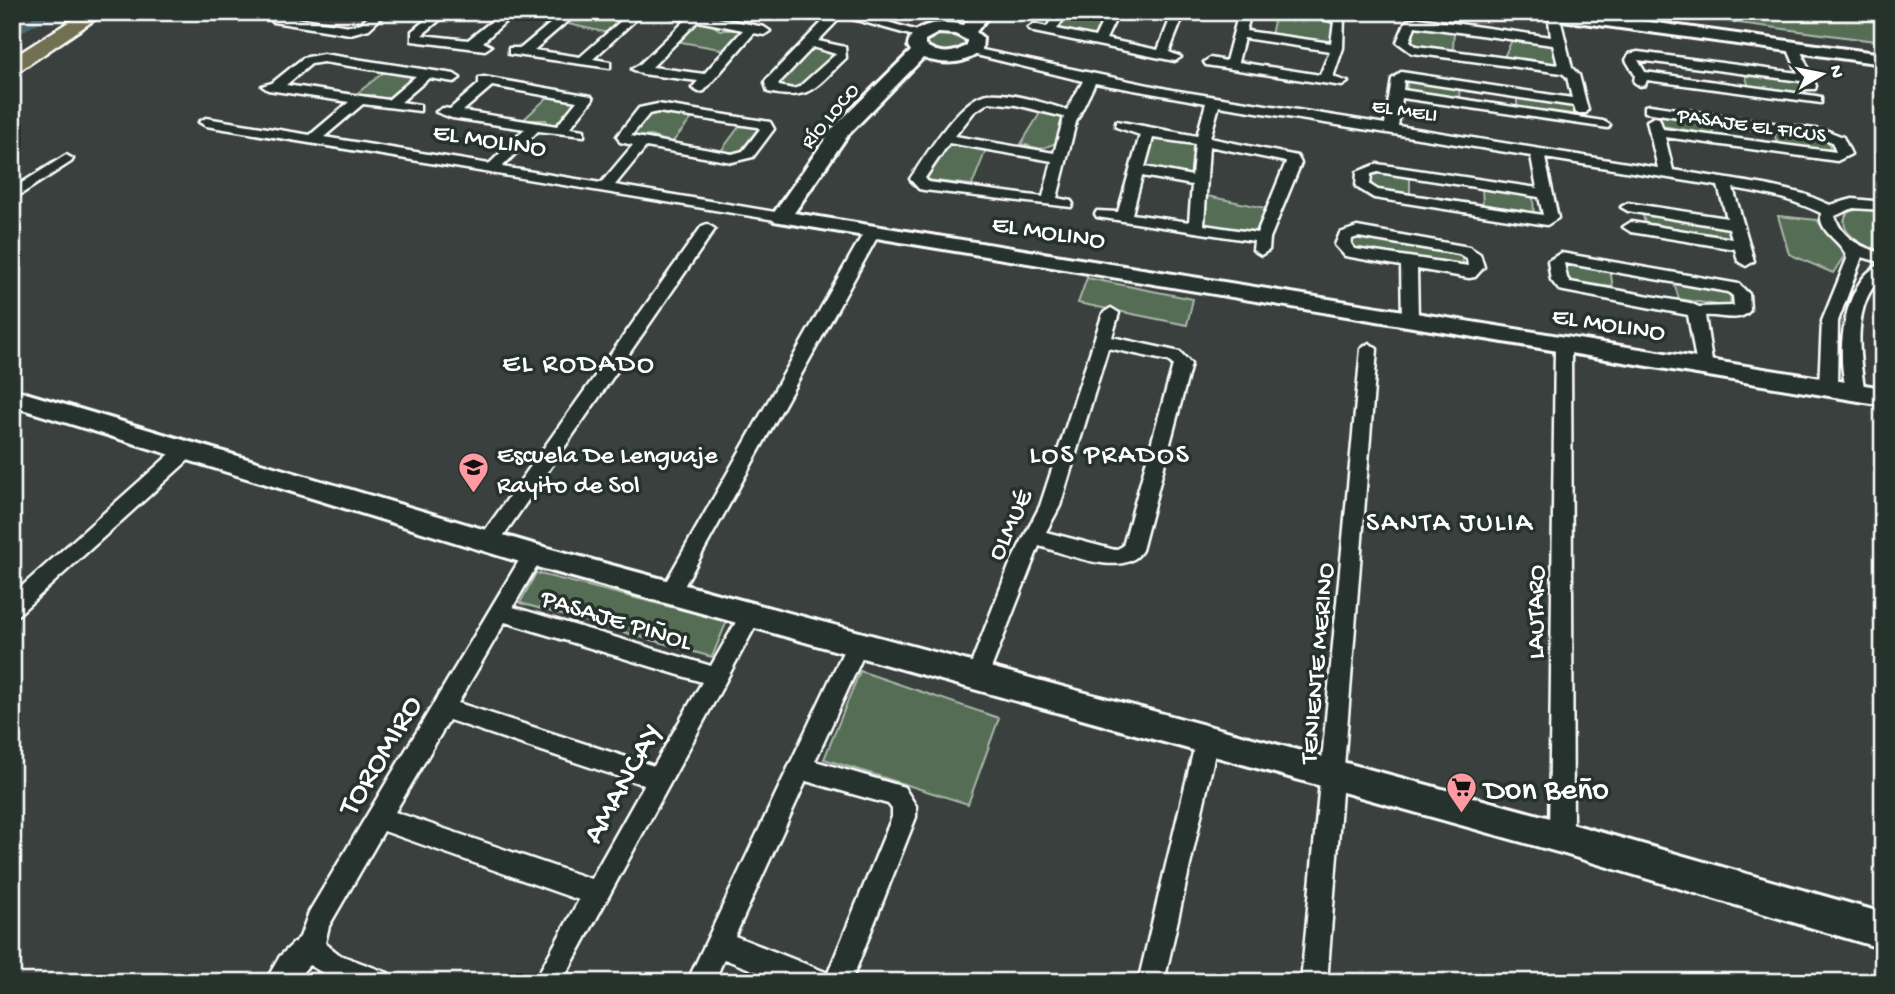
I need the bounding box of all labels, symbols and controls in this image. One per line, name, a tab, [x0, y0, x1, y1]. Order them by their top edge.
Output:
north arrow	[1786, 38, 1856, 108]
text: N	[1823, 64, 1848, 80]
street label: RÍO LOCO	[797, 79, 867, 155]
street label: EL MELI	[1370, 95, 1439, 130]
street label: PASAJE EL FICUS	[1674, 105, 1828, 150]
street label: EL MOLINO	[431, 118, 548, 167]
street label: EL MOLINO	[990, 210, 1107, 259]
street label: EL MOLINO	[1550, 302, 1667, 351]
district label: EL RODADO	[502, 349, 656, 382]
district label: LOS PRADOS	[1029, 440, 1191, 473]
place label: Escuela De Lenguaje Rayito de Sol	[497, 442, 718, 503]
school or university icon: Escuela De Lenguaje Rayito de Sol	[457, 451, 491, 495]
street label: OLMUÉ	[982, 485, 1042, 566]
district label: SANTA JULIA	[1366, 508, 1534, 541]
street label: TENIENTE MERINO	[1295, 561, 1344, 767]
street label: LAUTARO	[1523, 564, 1554, 659]
street label: PASAJE PIÑOL	[536, 584, 696, 660]
street label: TOROMIRO	[331, 690, 433, 825]
street label: AMANCAY	[576, 718, 673, 851]
supermarket icon: Don Beño	[1444, 770, 1478, 814]
place label: Don Beño	[1482, 773, 1609, 811]

